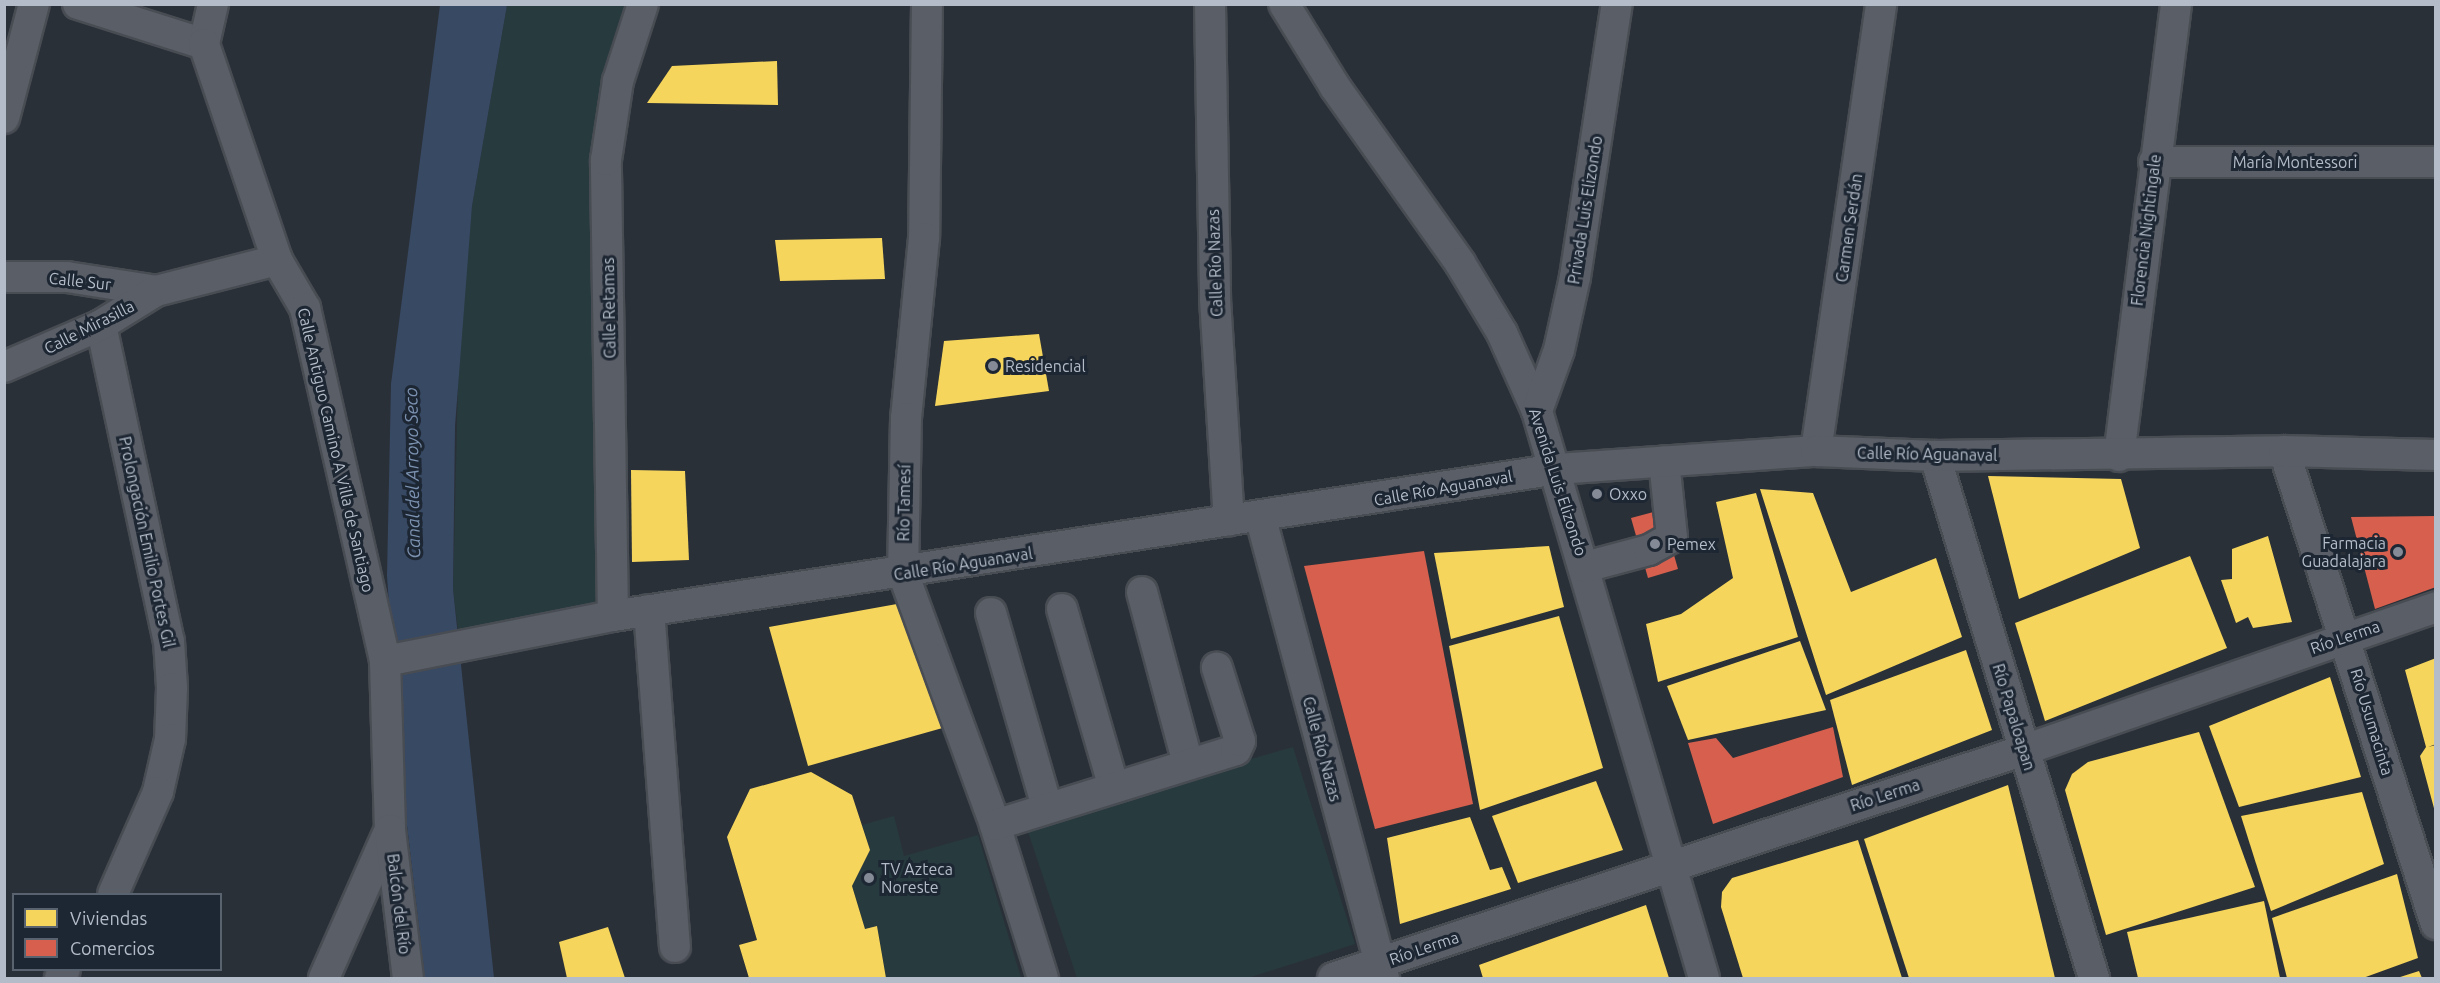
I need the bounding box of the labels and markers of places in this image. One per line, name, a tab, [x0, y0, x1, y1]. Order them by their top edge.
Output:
place label: Residencial	[1005, 356, 1086, 376]
marker: Residencial	[986, 359, 1000, 373]
place label: Oxxo	[1609, 484, 1647, 504]
marker: Oxxo	[1590, 487, 1604, 501]
place label: Farmacia Guadalajara	[2302, 533, 2386, 571]
place label: Pemex	[1667, 534, 1716, 554]
marker: Pemex	[1648, 537, 1662, 551]
marker: Farmacia Guadalajara	[2391, 545, 2405, 559]
place label: TV Azteca Noreste	[881, 859, 953, 897]
marker: TV Azteca Noreste	[862, 871, 876, 885]

